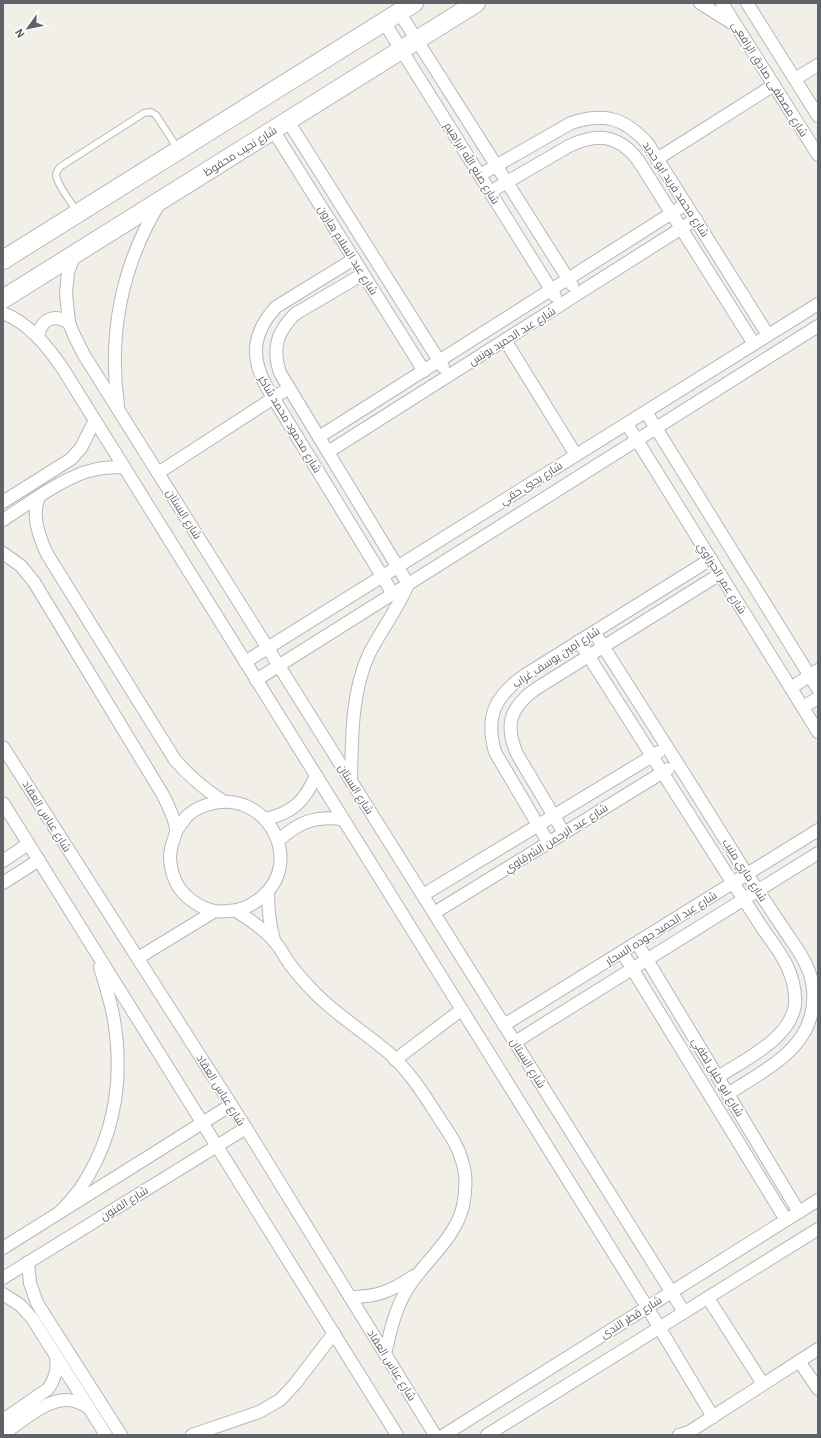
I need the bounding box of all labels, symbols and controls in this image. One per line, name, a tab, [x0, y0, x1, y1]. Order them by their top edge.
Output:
north arrow	[8, 8, 48, 48]
street label: شارع مصطفى صادق الرافعى	[728, 19, 811, 140]
text: N	[12, 26, 28, 41]
street label: شارع صنع الله ابراهيم	[440, 119, 504, 207]
street label: شارع نجيب محفوظ	[201, 123, 280, 180]
street label: شارع محمد فريد ابو حديد	[639, 138, 712, 240]
street label: شارع عبد السلام هارون	[314, 203, 381, 298]
street label: شارع عبد الحميد يونس	[466, 304, 559, 369]
street label: شارع محمود محمد شاكر	[254, 372, 325, 476]
street label: شارع يحيي حقي	[497, 458, 566, 509]
street label: شارع البستان	[162, 486, 205, 542]
street label: شارع عمر الجيزاوي	[693, 540, 750, 617]
street label: شارع امين يوسف غراب	[510, 623, 603, 691]
street label: شارع البستان	[334, 761, 377, 817]
street label: شارع عباس العقاد	[19, 778, 75, 855]
street label: شارع عبد الرحمن الشرقاوي	[502, 800, 611, 877]
street label: شارع ماري منيب	[718, 836, 770, 905]
street label: شارع عبد الحميد جوده السحار	[602, 888, 720, 969]
street label: شارع البستان	[506, 1035, 549, 1091]
street label: شارع ابو خليل لطفي	[687, 1035, 747, 1120]
street label: شارع عباس العقاد	[193, 1052, 249, 1129]
street label: شارع الفنون	[97, 1183, 151, 1224]
street label: شارع قطر الندى	[598, 1293, 665, 1342]
street label: شارع عباس العقاد	[364, 1327, 420, 1404]

